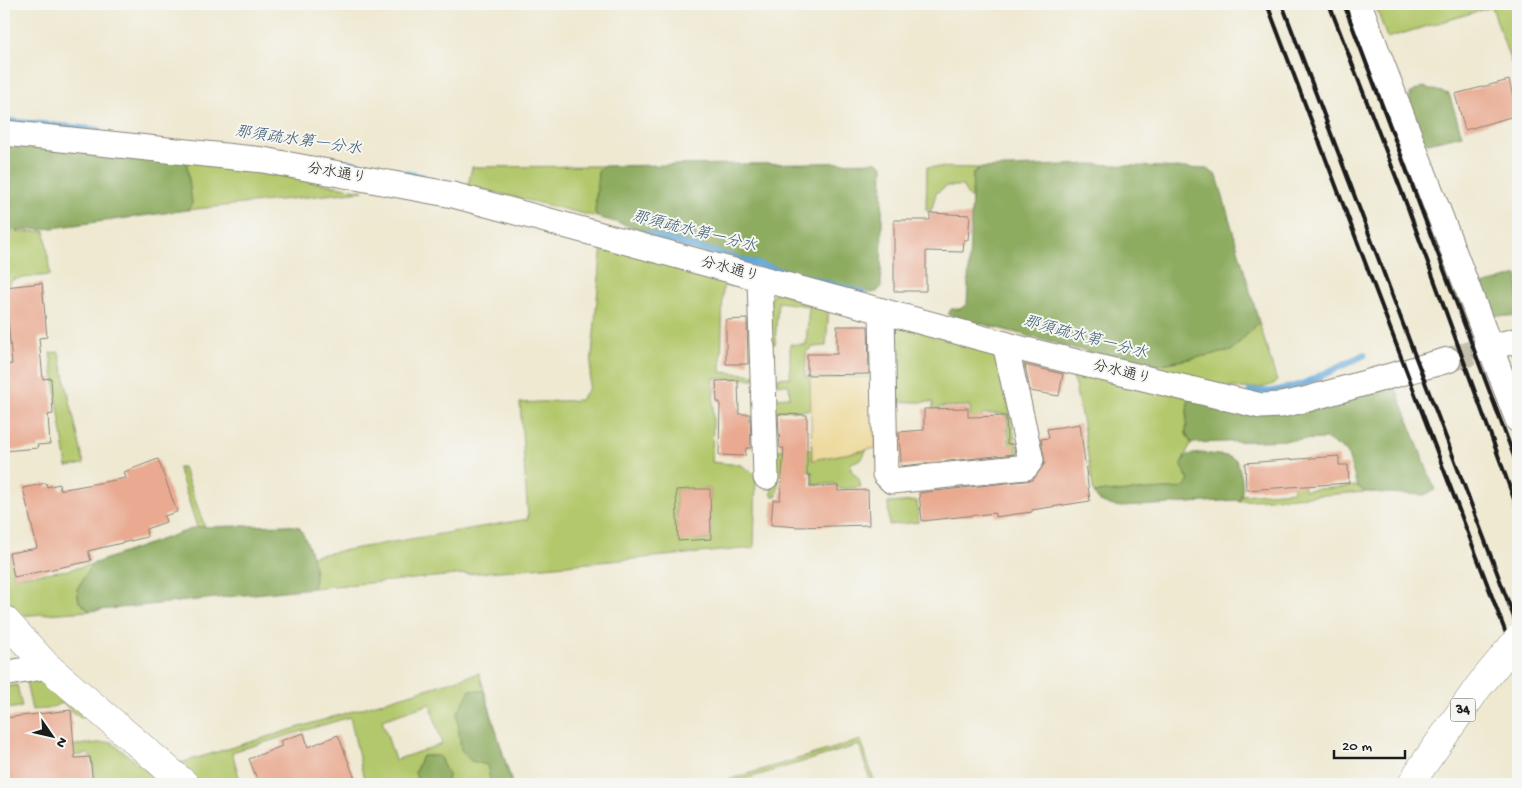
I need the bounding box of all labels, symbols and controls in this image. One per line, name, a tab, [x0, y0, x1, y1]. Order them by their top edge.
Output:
water label: 那須疏水第一分水	[233, 123, 363, 160]
street label: 分水通り	[306, 160, 368, 188]
water label: 那須疏水第一分水	[630, 207, 759, 258]
street label: 分水通り	[699, 254, 761, 286]
water label: 那須疏水第一分水	[1021, 312, 1150, 365]
street label: 分水通り	[1091, 357, 1153, 389]
road number: 34	[1450, 698, 1476, 722]
north arrow	[28, 710, 78, 760]
scale bar	[1334, 728, 1406, 760]
text: N	[51, 733, 70, 750]
text: 20 m	[1342, 738, 1372, 756]

